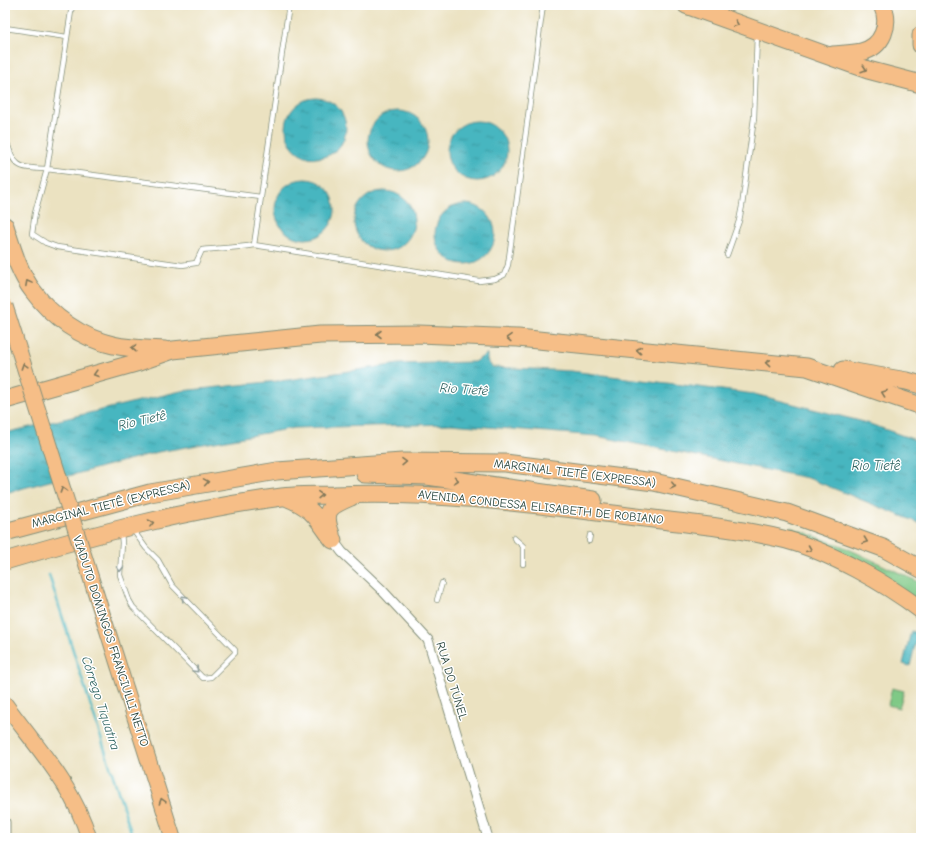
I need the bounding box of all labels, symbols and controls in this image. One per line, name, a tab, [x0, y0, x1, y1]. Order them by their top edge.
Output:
one-way arrow	[732, 19, 739, 27]
one-way arrow	[860, 64, 867, 72]
one-way arrow	[25, 279, 33, 287]
one-way arrow	[376, 330, 382, 338]
one-way arrow	[506, 333, 512, 342]
one-way arrow	[131, 344, 137, 353]
one-way arrow	[636, 346, 642, 355]
one-way arrow	[765, 359, 771, 368]
one-way arrow	[20, 363, 29, 370]
one-way arrow	[92, 369, 99, 378]
water label: Rio Tietê	[439, 380, 489, 398]
one-way arrow	[881, 389, 888, 397]
water label: Rio Tietê	[117, 407, 168, 433]
street label: MARGINAL TIETÊ (EXPRESSA)	[493, 456, 657, 490]
one-way arrow	[401, 458, 407, 466]
water label: Rio Tietê	[852, 458, 901, 473]
one-way arrow	[453, 475, 459, 484]
street label: MARGINAL TIETÊ (EXPRESSA)	[30, 477, 192, 531]
one-way arrow	[203, 478, 209, 487]
one-way arrow	[670, 482, 676, 490]
one-way arrow	[59, 487, 68, 494]
street label: AVENIDA CONDESSA ELISABETH DE ROBIANO	[418, 487, 665, 527]
one-way arrow	[317, 491, 323, 500]
one-way arrow	[148, 519, 154, 527]
street label: VIADUTO DOMINGOS FRANCIULLI NETTO	[70, 534, 152, 749]
one-way arrow	[861, 537, 868, 545]
one-way arrow	[806, 545, 813, 553]
one-way arrow	[116, 566, 124, 572]
one-way arrow	[181, 595, 189, 602]
street label: RUA DO TÚNEL	[433, 640, 471, 722]
water label: Córrego Tiquatira	[79, 654, 123, 752]
one-way arrow	[191, 665, 199, 673]
one-way arrow	[158, 797, 167, 804]

